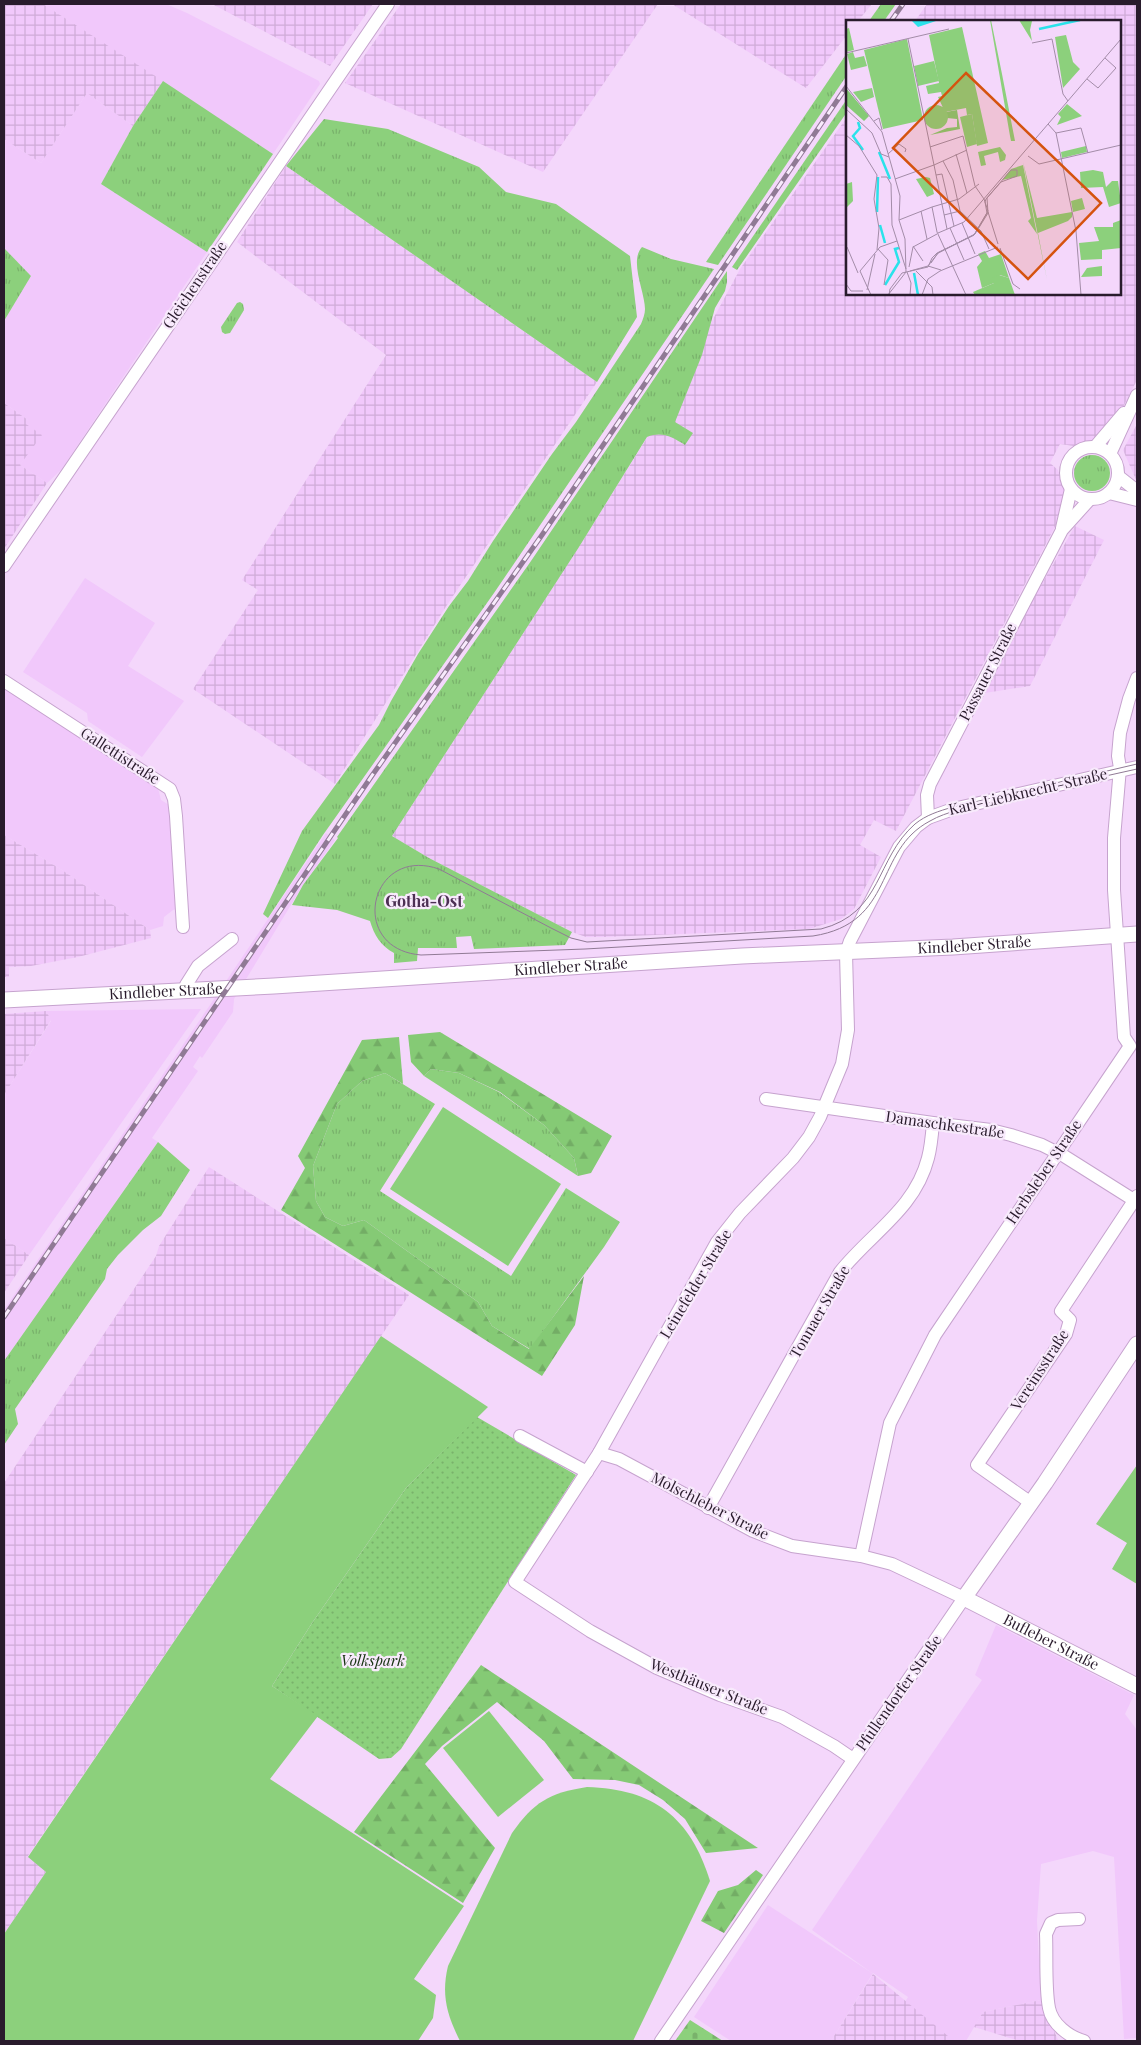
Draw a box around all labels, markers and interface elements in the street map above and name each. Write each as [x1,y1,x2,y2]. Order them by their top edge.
inset map [846,20,1121,295]
street label: Gleichenstraße [157,237,231,332]
street label: Passauer Straße [954,619,1020,724]
street label: Gallettistraße [77,722,164,788]
street label: Karl-Liebknecht-Straße [947,763,1109,819]
district label: Gotha-Ost [385,890,463,911]
street label: Kindleber Straße [917,931,1032,958]
street label: Kindleber Straße [514,952,628,980]
street label: Kindleber Straße [108,978,223,1004]
street label: Damaschkestraße [884,1106,1006,1142]
street label: Herbsleber Straße [1001,1115,1086,1228]
street label: Leinefelder Straße [655,1225,736,1342]
street label: Tonnaer Straße [785,1262,854,1361]
street label: Vereinsstraße [1005,1325,1073,1415]
street label: Molschleber Straße [648,1467,773,1543]
street label: Bufleber Straße [1000,1609,1103,1674]
street label: Pfullendorfer Straße [851,1631,946,1754]
park label: Volkspark [341,1650,405,1670]
street label: Westhäuser Straße [647,1653,771,1719]

